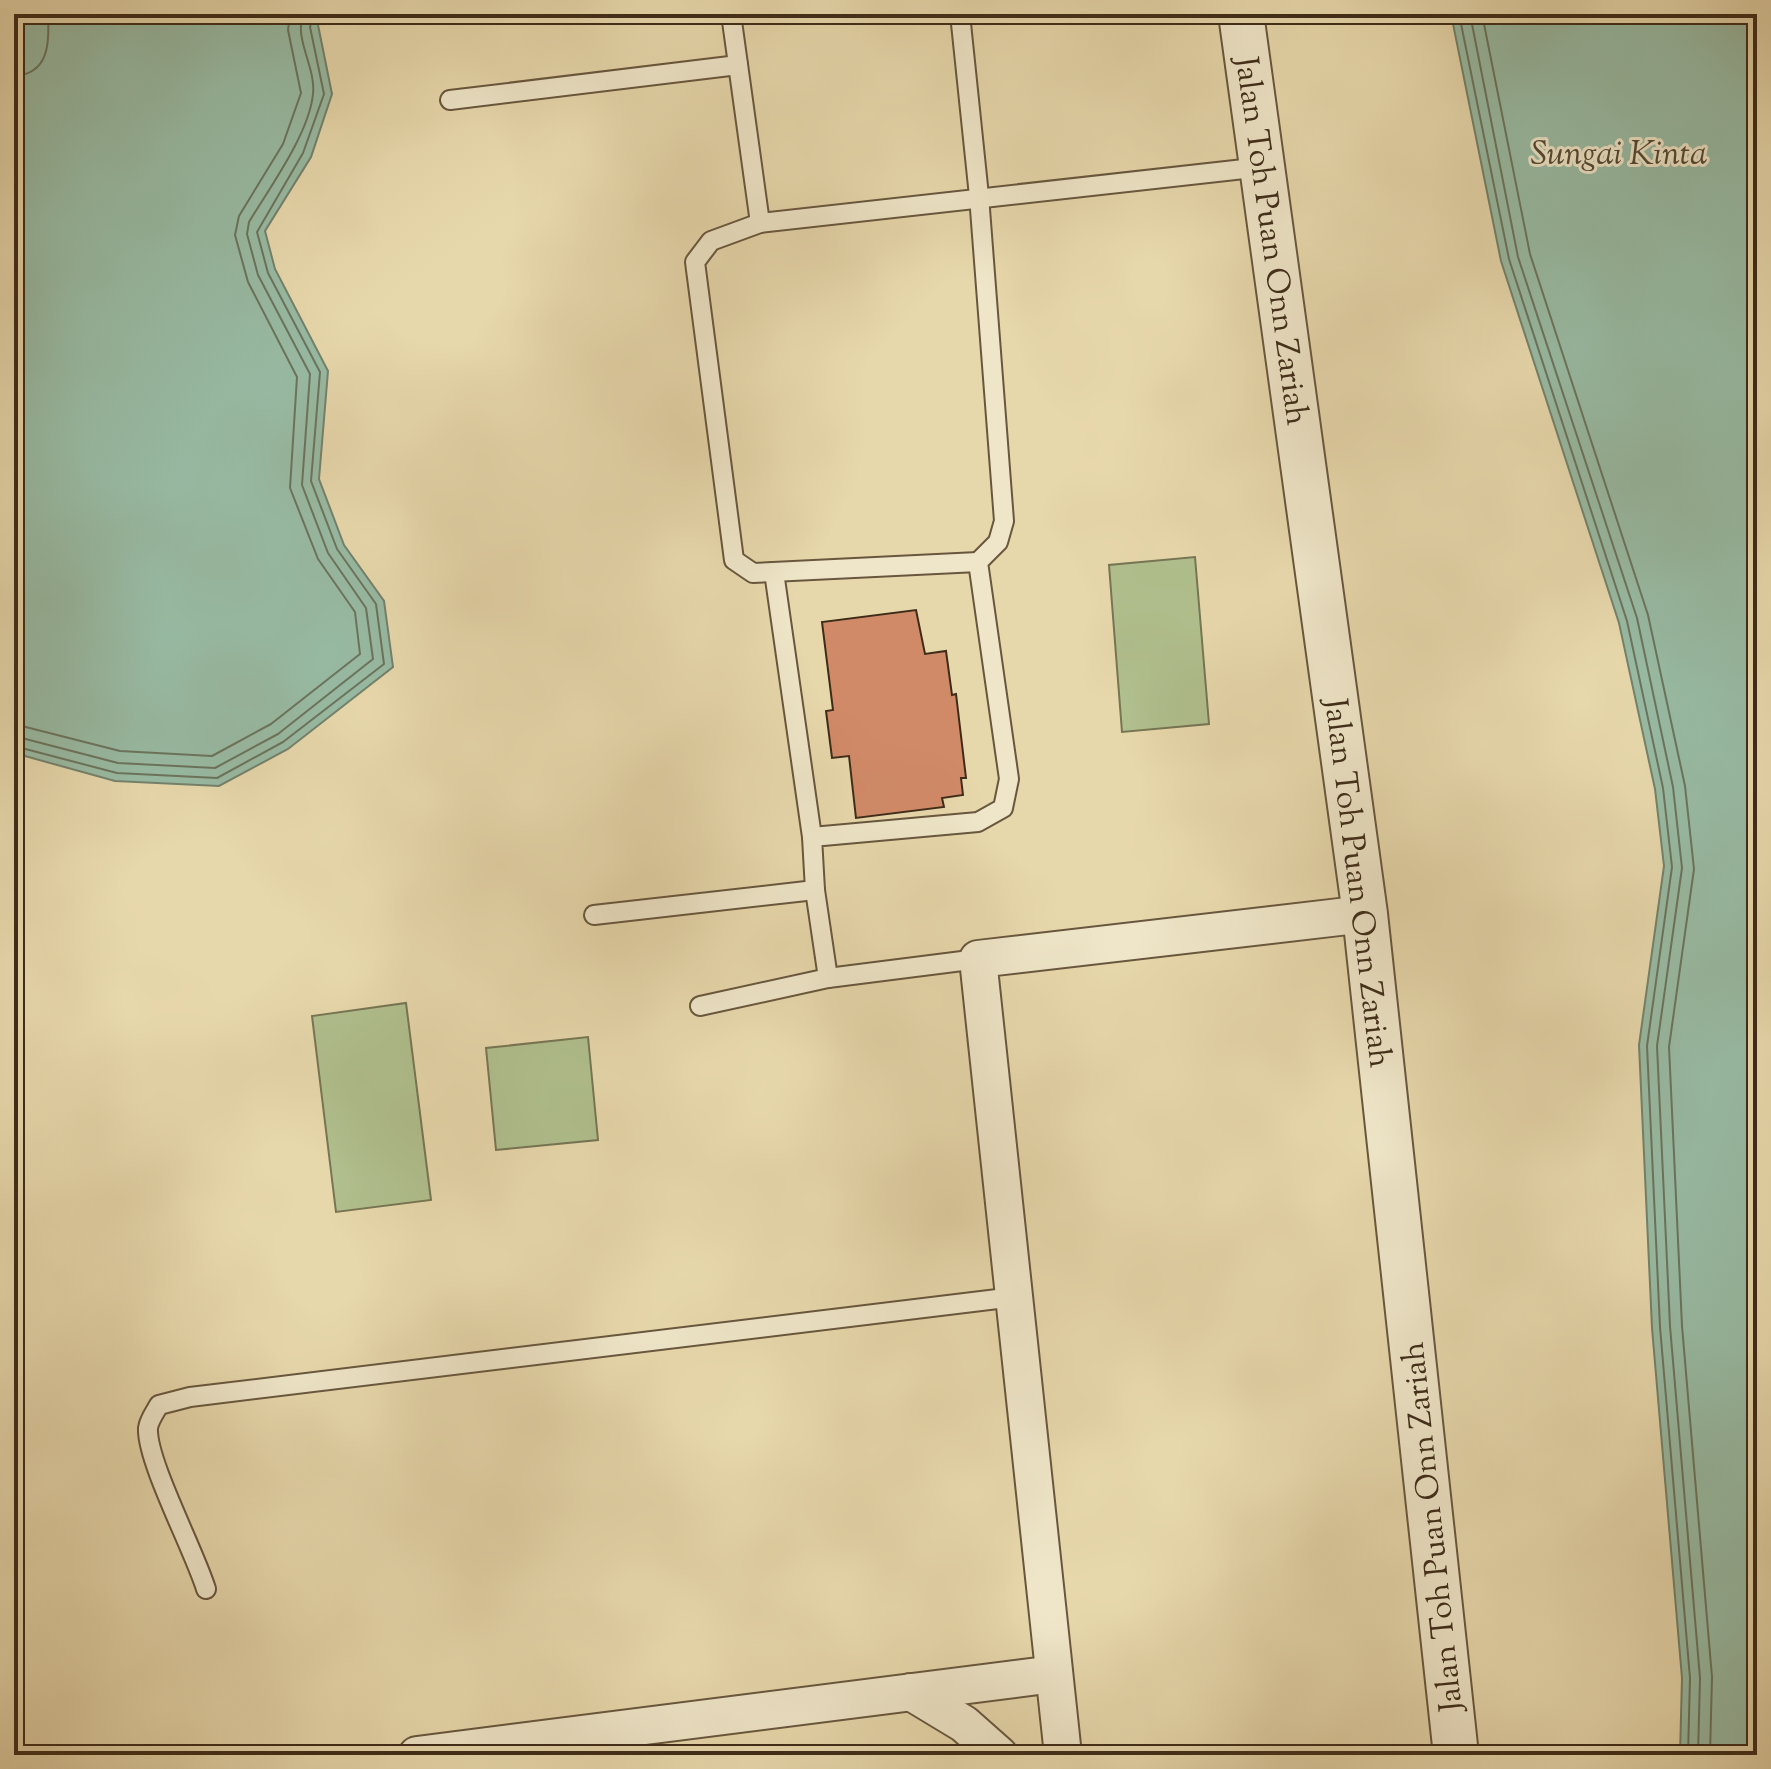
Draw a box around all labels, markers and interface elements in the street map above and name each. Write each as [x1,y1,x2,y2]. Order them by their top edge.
street label: Jalan Toh Puan Onn Zariah [1221,52,1319,429]
water label: Sungai Kinta [1531,131,1707,180]
street label: Jalan Toh Puan Onn Zariah [1310,694,1402,1071]
street label: Jalan Toh Puan Onn Zariah [1392,1339,1476,1716]

